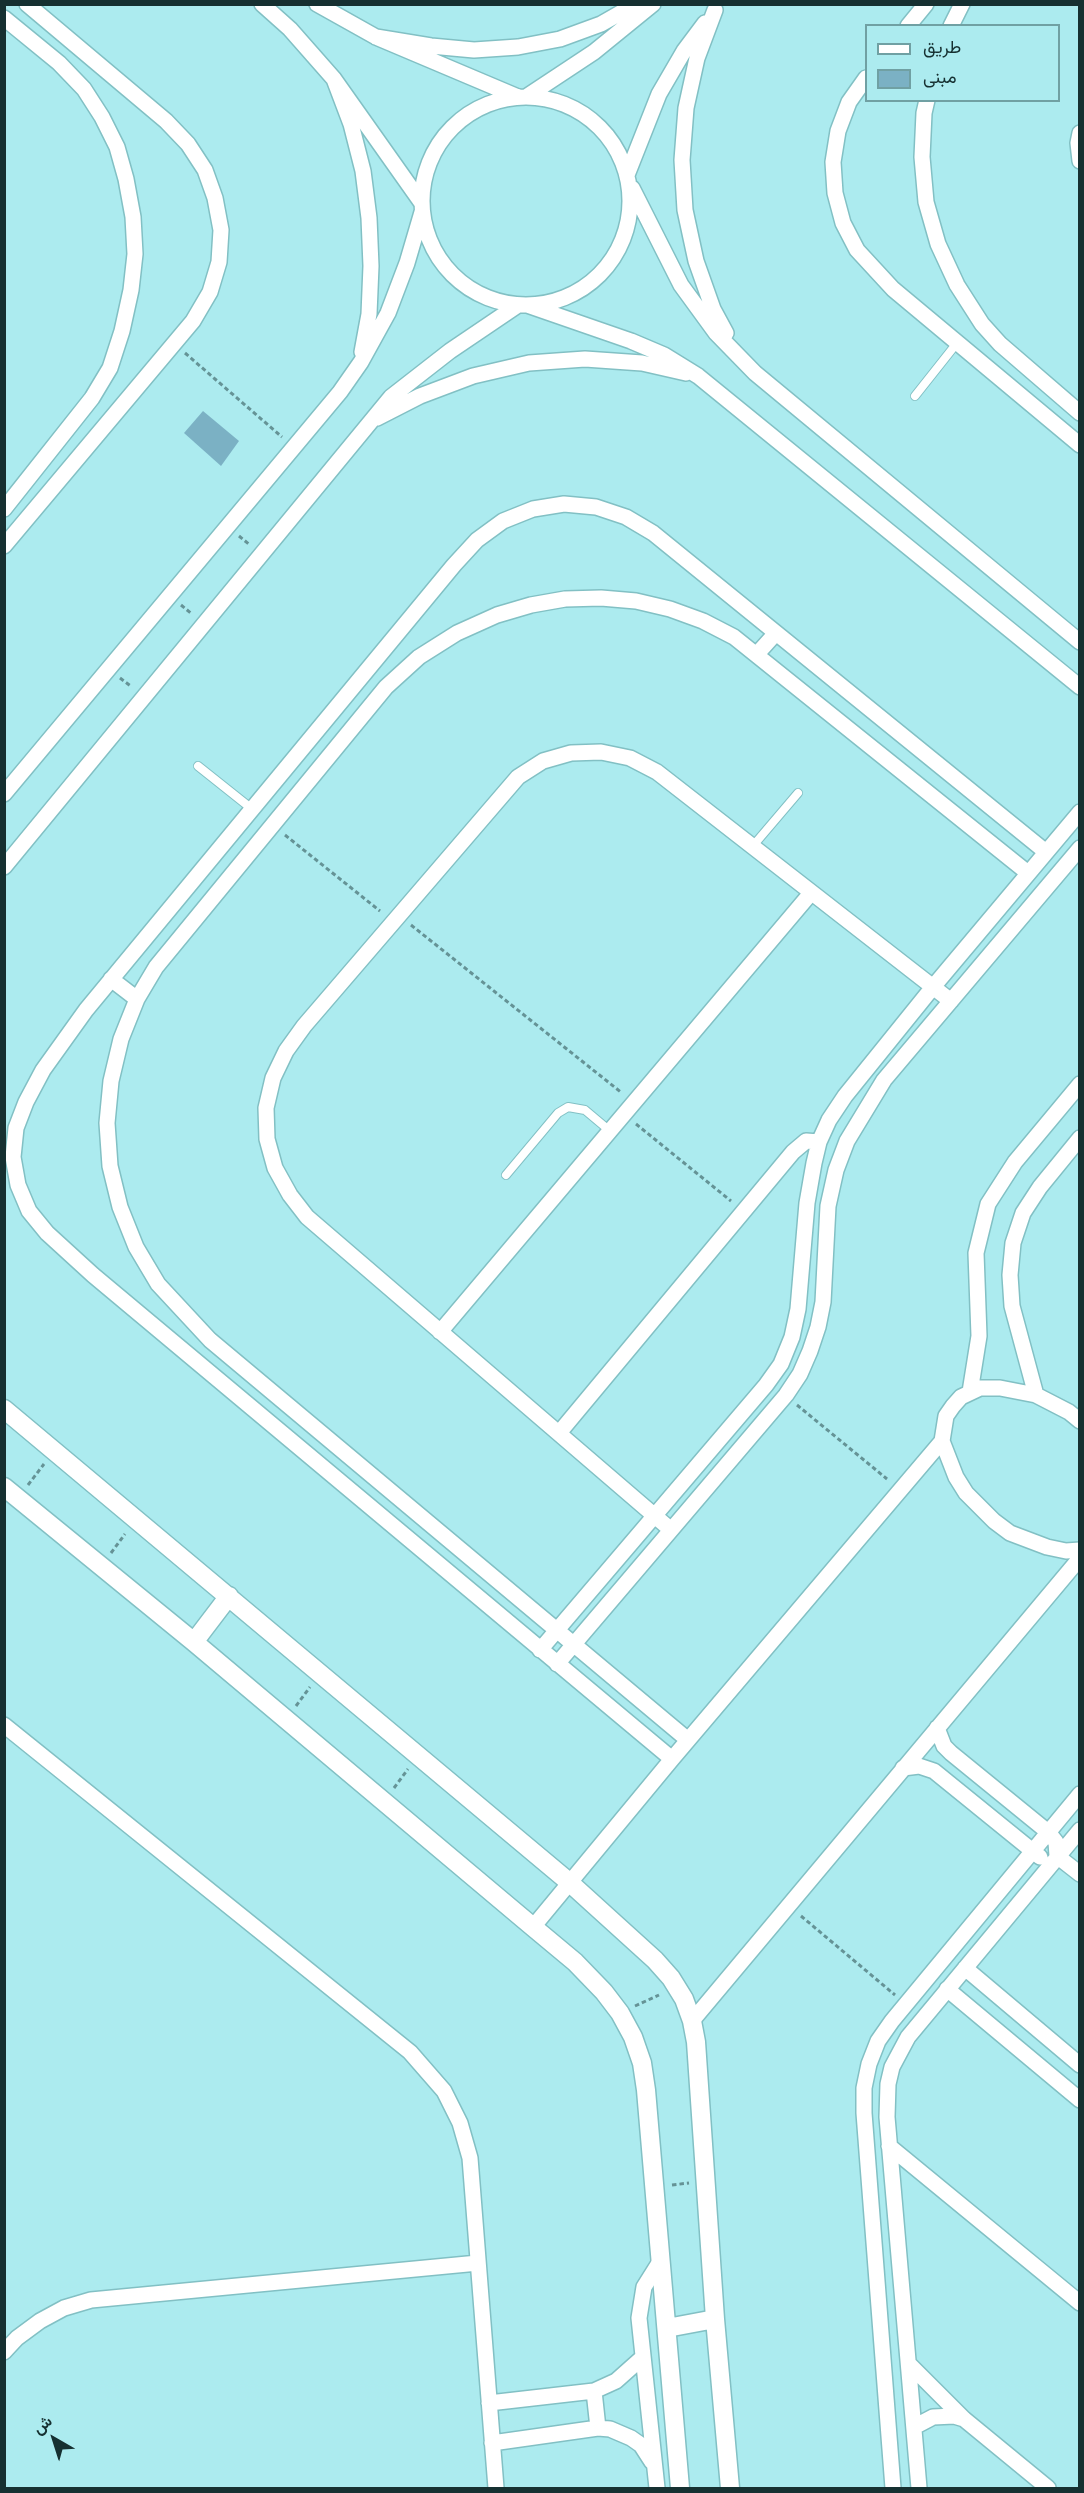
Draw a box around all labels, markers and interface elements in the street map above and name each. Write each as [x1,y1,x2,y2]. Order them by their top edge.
legend [865,24,1060,102]
text: طريق [923,36,961,57]
text: مبنى [923,66,957,87]
north arrow [24,2409,84,2469]
text: ش [29,2411,56,2438]

